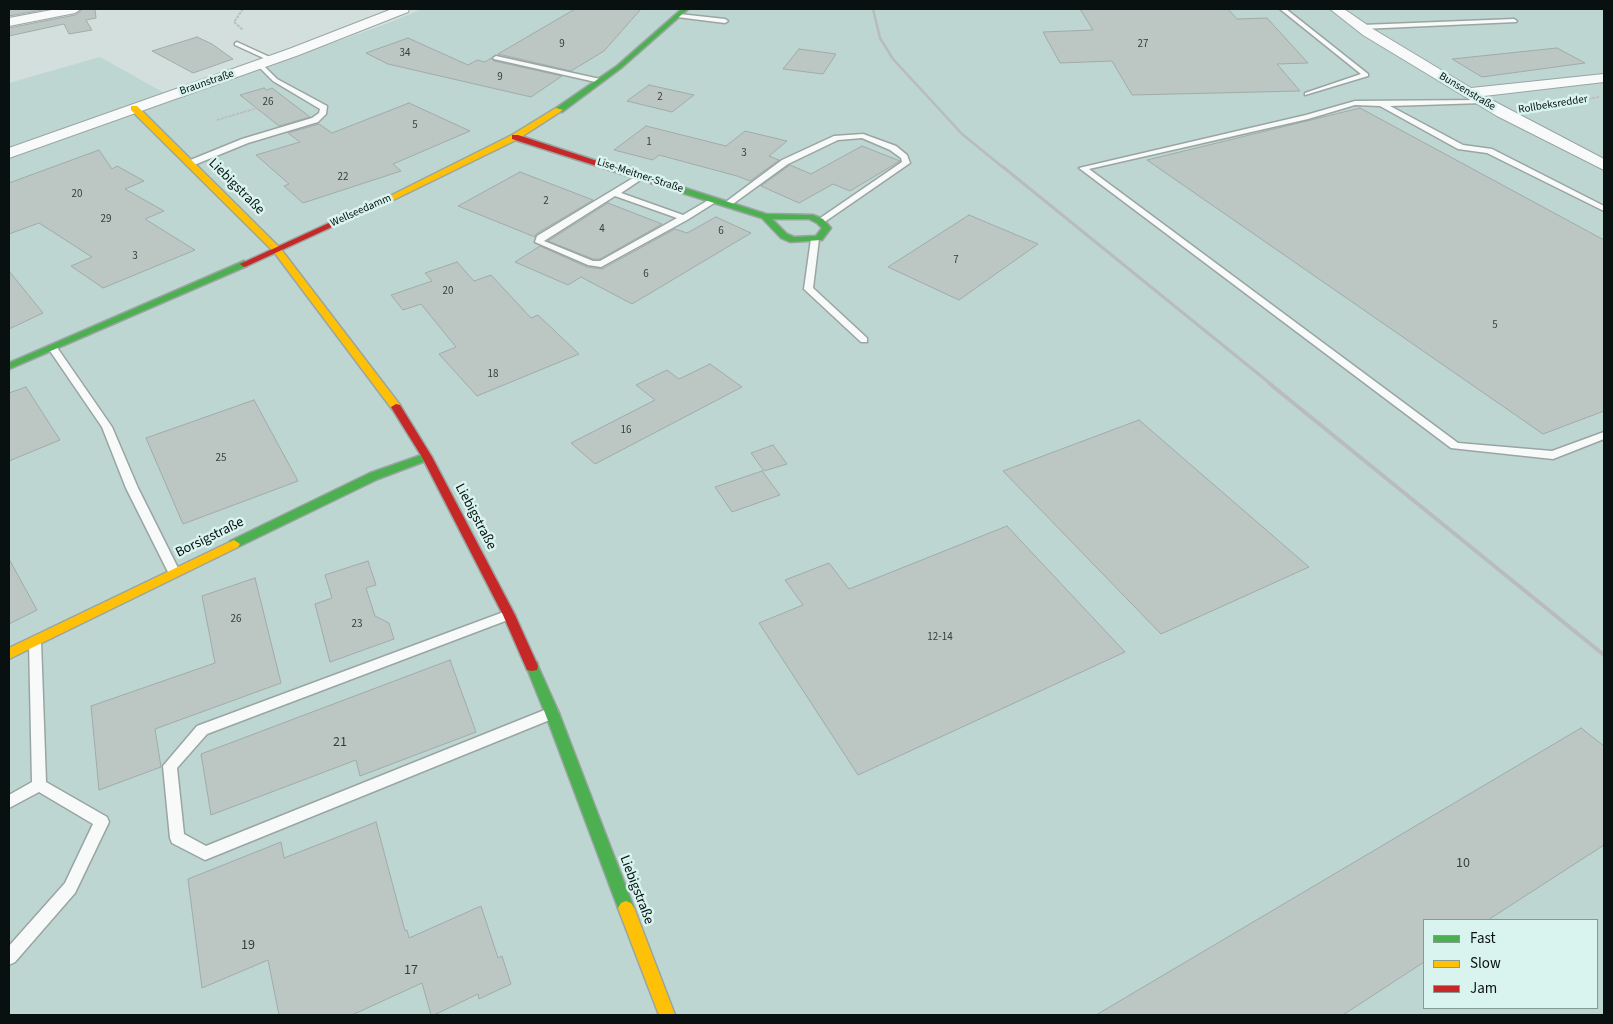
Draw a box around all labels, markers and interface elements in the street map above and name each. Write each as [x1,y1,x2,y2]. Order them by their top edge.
house number: 9 [559,38,565,52]
house number: 27 [1138,38,1148,52]
house number: 34 [400,47,410,61]
street label: Braunstraße [178,68,236,98]
street label: Bunsenstraße [1436,70,1498,114]
house number: 9 [497,71,503,85]
house number: 2 [657,91,663,105]
street label: Rollbeksredder [1517,93,1589,117]
house number: 26 [263,96,273,110]
house number: 5 [412,119,418,133]
house number: 1 [646,136,652,150]
house number: 3 [741,147,747,161]
street label: Liebigstraße [204,155,268,219]
street label: Lise-Meitner-Straße [595,156,685,196]
house number: 22 [338,171,348,185]
house number: 20 [72,188,82,202]
street label: Wellseedamm [329,192,393,230]
house number: 2 [543,195,549,209]
house number: 29 [101,213,111,227]
house number: 4 [599,223,605,237]
house number: 6 [718,225,724,239]
house number: 3 [132,250,138,264]
house number: 7 [953,254,959,268]
house number: 6 [643,268,649,282]
house number: 20 [443,285,453,299]
house number: 5 [1492,319,1498,333]
house number: 18 [488,368,498,382]
house number: 16 [621,424,631,438]
house number: 25 [216,452,226,466]
street label: Liebigstraße [451,481,499,553]
street label: Borsigstraße [173,514,247,562]
house number: 26 [231,613,241,627]
house number: 23 [352,618,362,632]
house number: 12-14 [927,631,953,645]
house number: 21 [333,735,347,751]
street label: Liebigstraße [615,853,657,927]
house number: 10 [1456,856,1470,872]
legend [1423,919,1598,1009]
text: Fast [1470,928,1496,949]
house number: 19 [241,938,255,954]
text: Slow [1470,953,1501,974]
house number: 17 [404,963,418,979]
text: Jam [1470,978,1497,999]

